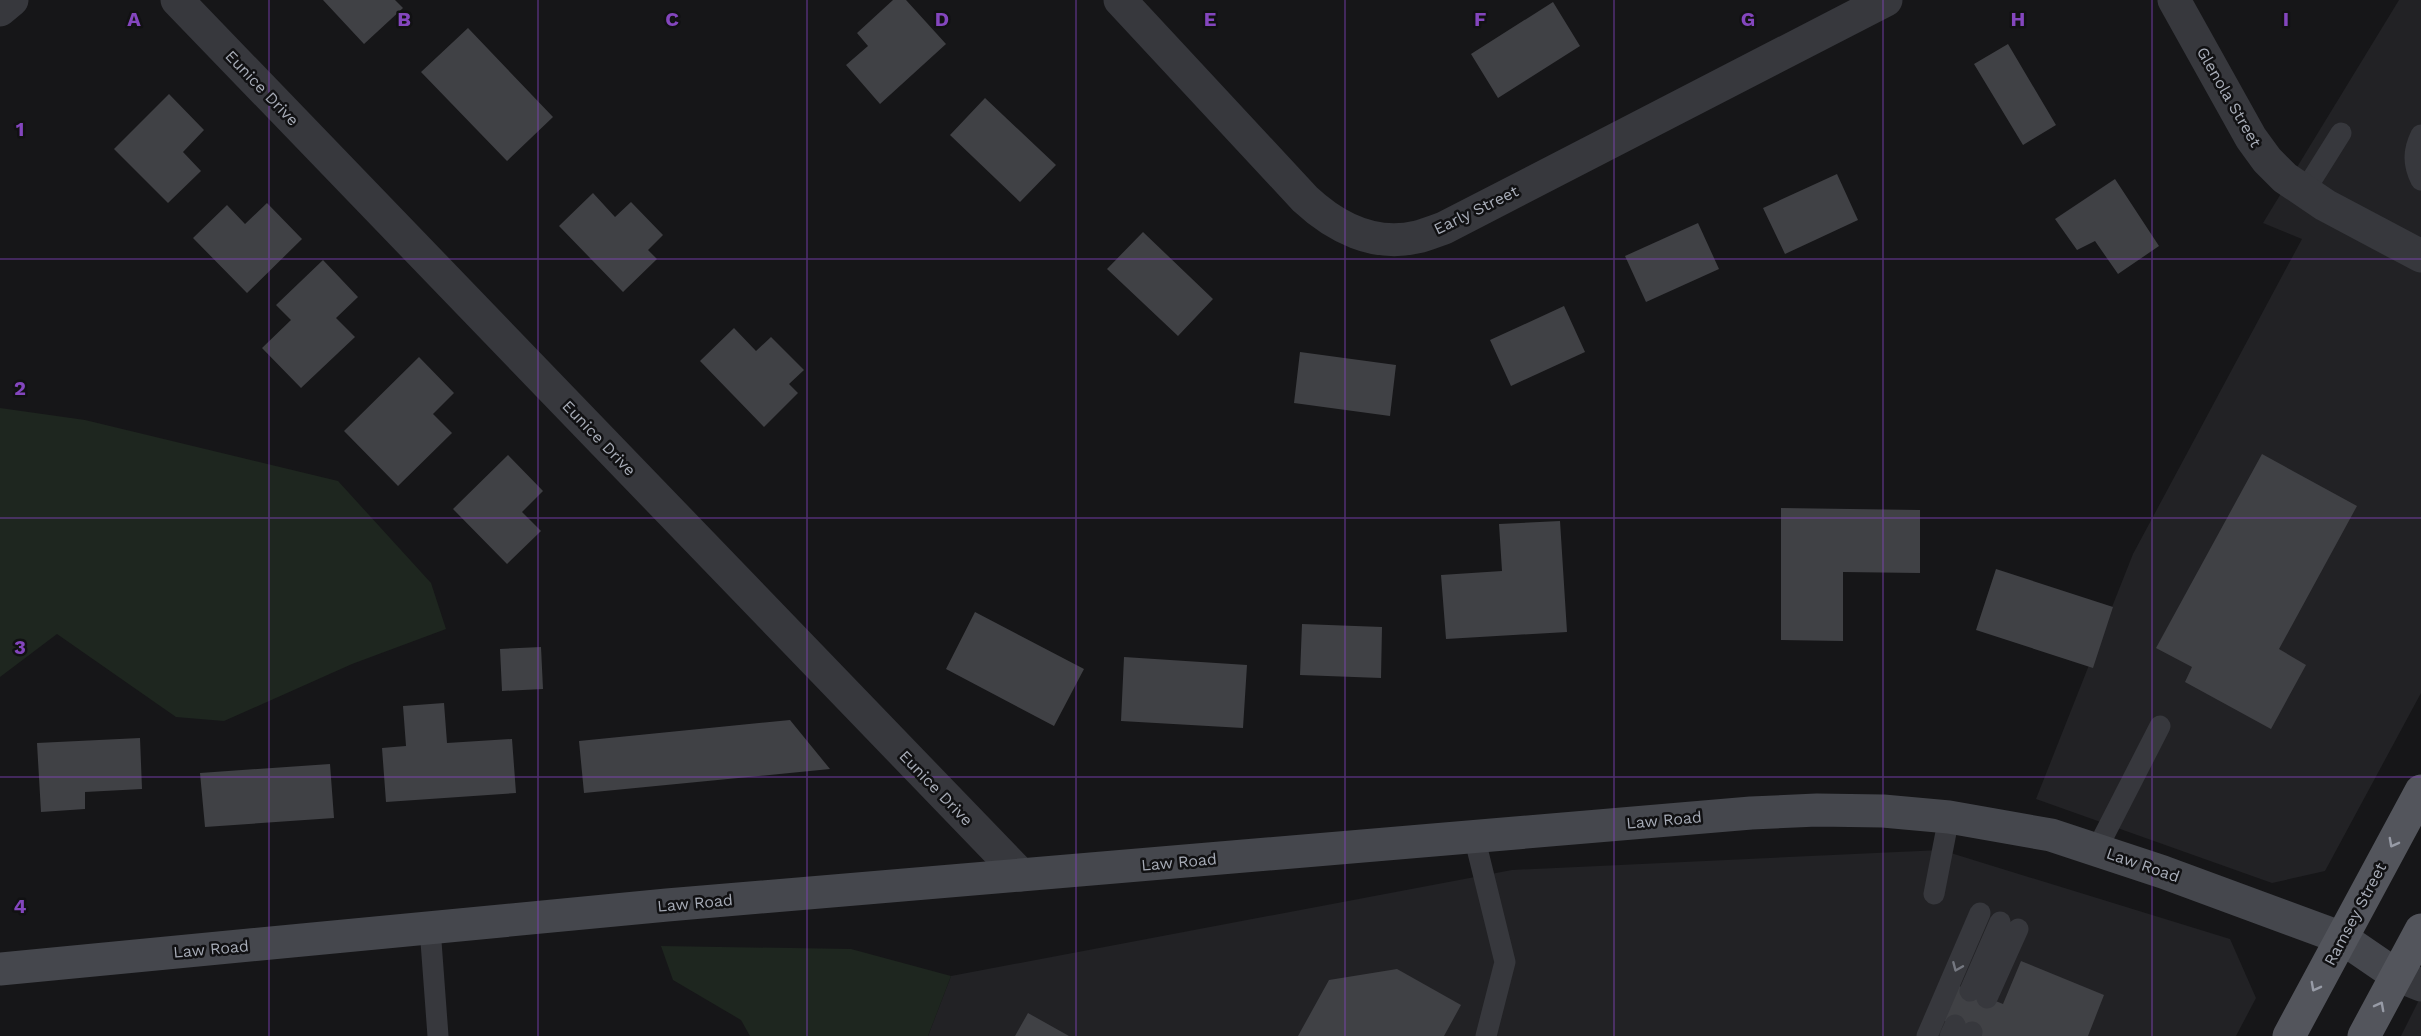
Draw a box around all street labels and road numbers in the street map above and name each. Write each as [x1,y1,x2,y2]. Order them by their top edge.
street label: Glenola Street [2193,44,2265,151]
street label: Eunice Drive [221,46,303,130]
street label: Early Street [1431,181,1522,239]
street label: Eunice Drive [558,396,640,480]
street label: Eunice Drive [895,746,977,830]
street label: Law Road [1625,807,1703,833]
street label: Law Road [2104,844,2182,886]
street label: Law Road [1140,849,1218,875]
street label: Ramsey Street [2320,859,2390,969]
street label: Law Road [656,890,734,916]
street label: Law Road [172,936,250,962]

